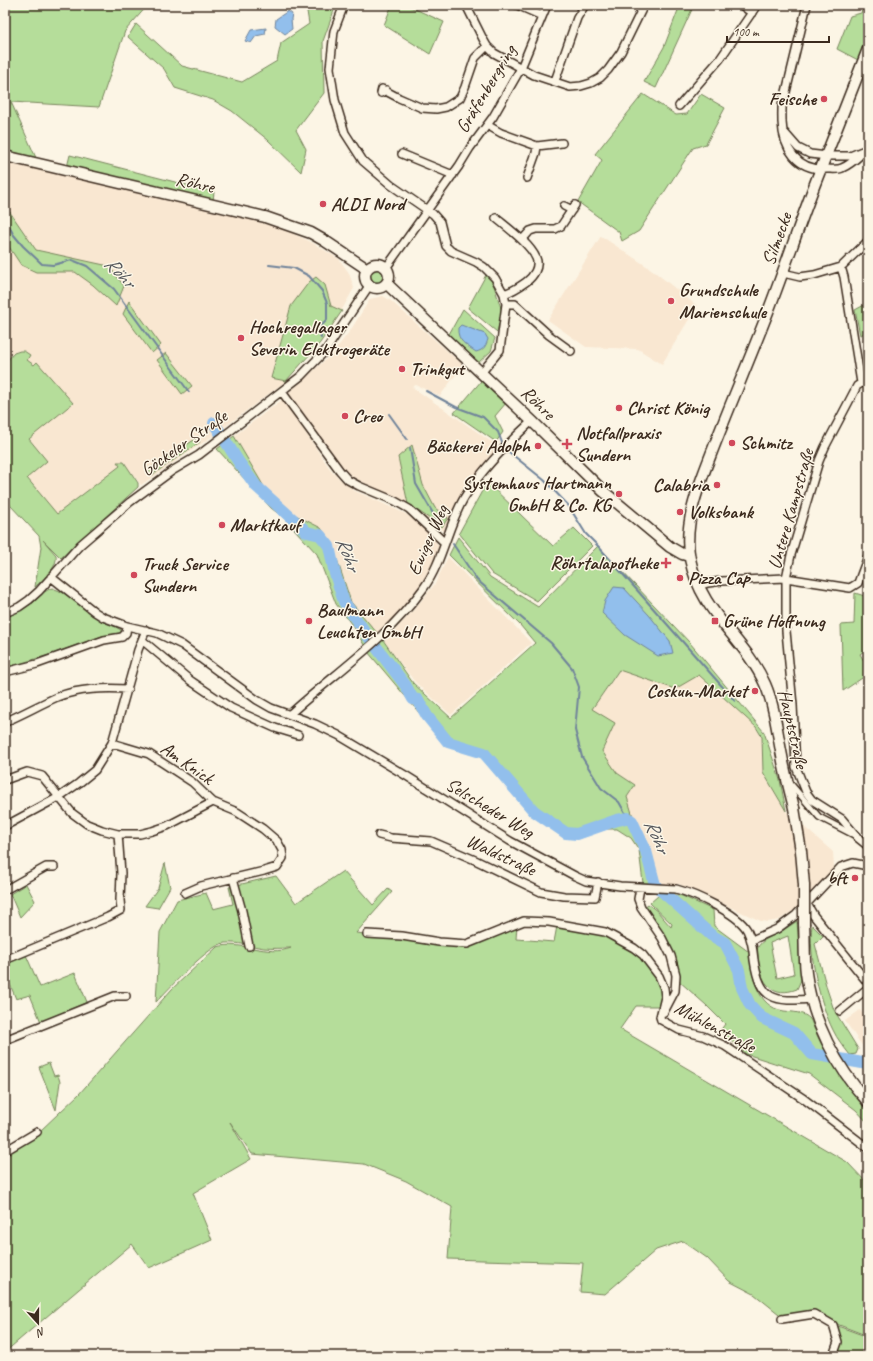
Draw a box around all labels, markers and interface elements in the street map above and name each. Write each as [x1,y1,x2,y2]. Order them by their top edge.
scale bar [727,18,829,44]
text: 100 m [733,24,760,40]
street label: Gräfenbergring [450,40,522,137]
place label: Feische [769,87,818,111]
marker: Feische [819,94,829,104]
street label: Röhre [173,167,218,199]
place label: ALDI Nord [331,192,408,216]
marker: ALDI Nord [318,199,328,209]
street label: Silmecke [756,208,798,269]
water label: Röhr [99,251,143,295]
place label: Grundschule Marienschule [679,278,768,324]
marker: Grundschule Marienschule [666,296,676,306]
place label: Hochregallager Severin Elektrogeräte [249,315,391,361]
marker: Hochregallager Severin Elektrogeräte [236,333,246,343]
place label: Trinkgut [410,357,467,381]
marker: Trinkgut [397,364,407,374]
street label: Röhre [516,381,562,426]
place label: Christ König [627,396,711,420]
street label: Göckeler Straße [136,403,234,482]
marker: Christ König [614,403,624,413]
place label: Creo [353,404,384,428]
marker: Creo [340,411,350,421]
place label: Notfallpraxis Sundern [576,421,663,467]
place label: Schmitz [740,431,794,455]
place label: Bäckerei Adolph [426,434,531,458]
marker: Notfallpraxis Sundern [561,438,573,450]
marker: Schmitz [727,438,737,448]
marker: Bäckerei Adolph [533,441,543,451]
street label: Untere Kampstraße [762,444,820,572]
place label: Systemhaus Hartmann GmbH & Co. KG [462,471,613,517]
place label: Calabria [653,473,711,497]
marker: Calabria [712,480,722,490]
marker: Systemhaus Hartmann GmbH & Co. KG [614,489,624,499]
street label: Ewiger Weg [402,500,455,579]
place label: Volksbank [688,500,755,524]
marker: Volksbank [675,507,685,517]
place label: Marktkauf [230,513,304,537]
marker: Marktkauf [217,520,227,530]
water label: Röhr [330,534,367,577]
place label: Röhrtalapotheke [550,551,660,575]
place label: Truck Service Sundern [142,552,229,598]
marker: Röhrtalapotheke [661,558,671,568]
place label: Pizza Cap [688,566,751,590]
marker: Truck Service Sundern [129,570,139,580]
marker: Pizza Cap [675,573,685,583]
place label: Baulmann Leuchten GmbH [317,598,424,644]
place label: Grüne Hoffnung [723,609,827,633]
marker: Baulmann Leuchten GmbH [304,616,314,626]
marker: Grüne Hoffnung [710,616,720,626]
place label: Coskun-Market [646,679,750,703]
marker: Coskun-Market [750,686,760,696]
street label: Hauptstraße [772,687,814,773]
street label: Am Knick [156,736,220,791]
street label: Selscheder Weg [441,772,540,844]
water label: Röhr [639,815,677,859]
street label: Waldstraße [463,829,541,882]
place label: bft [828,866,849,890]
marker: bft [850,873,860,883]
street label: Mühlenstraße [670,996,761,1059]
north arrow [18,1303,58,1343]
text: N [34,1325,47,1341]

